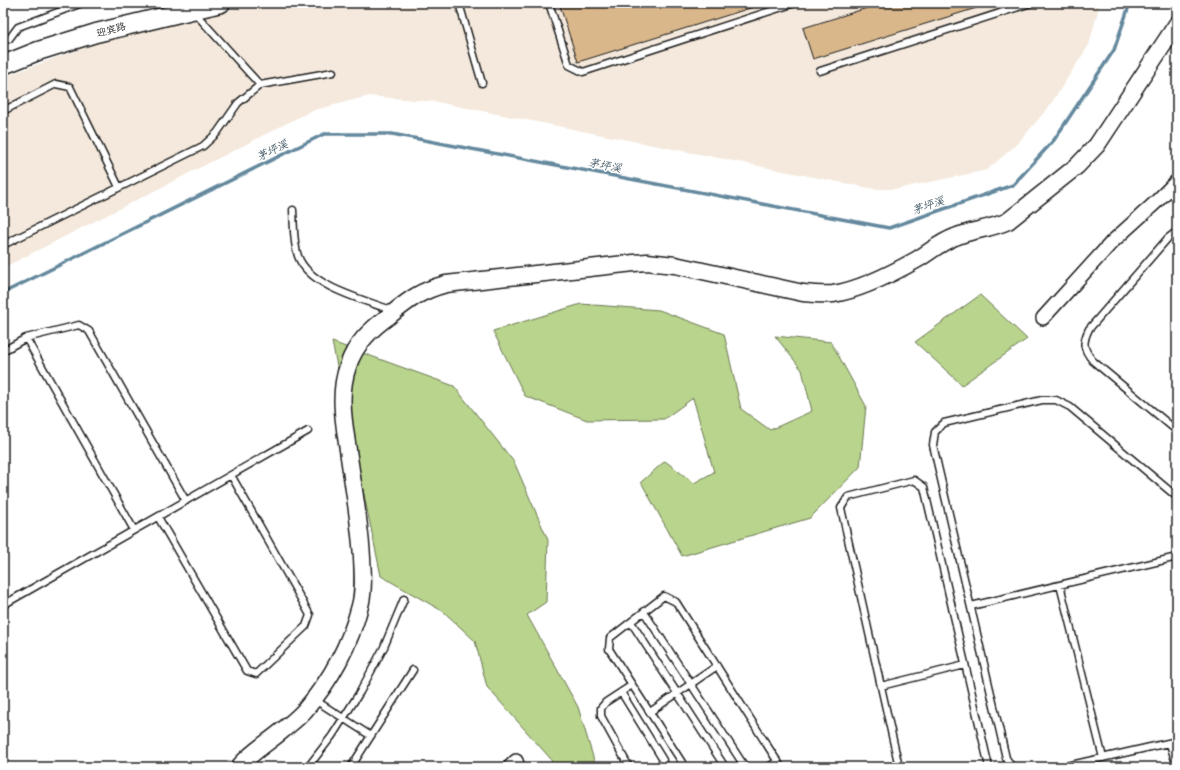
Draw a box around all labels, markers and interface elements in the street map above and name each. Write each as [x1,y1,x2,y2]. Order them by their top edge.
street label: 迎宾路 [95,18,127,40]
water label: 茅坪溪 [254,135,291,164]
water label: 茅坪溪 [587,154,624,175]
water label: 茅坪溪 [910,192,947,217]

